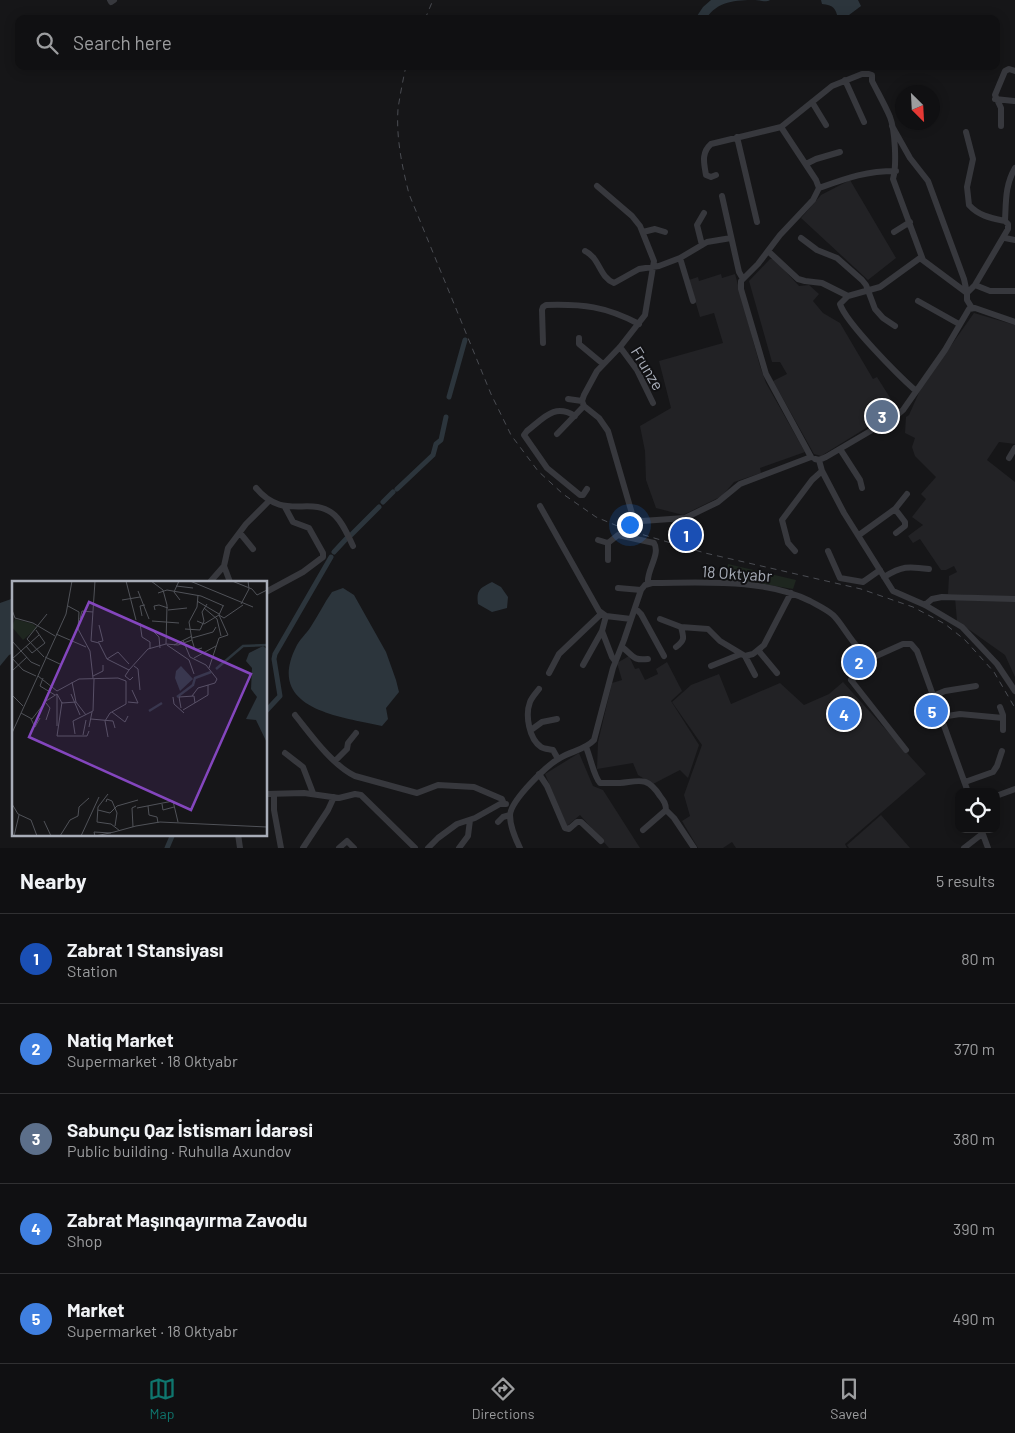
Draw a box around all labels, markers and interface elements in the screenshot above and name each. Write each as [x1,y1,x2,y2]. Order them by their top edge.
search box [15,15,1000,70]
icon: search [33,29,61,57]
text: Search here [73,31,172,54]
north arrow [895,85,940,130]
street label: Frunze [628,343,668,393]
pin: 3 [866,397,898,435]
your location [617,512,643,538]
pin: 1 [670,516,702,554]
street label: 18 Oktyabr [701,561,773,585]
inset map [12,581,268,836]
pin: 2 [843,643,875,681]
pin: 5 [916,692,948,730]
pin: 4 [828,695,860,733]
map controls [955,788,1000,833]
button: locate [955,788,1000,833]
text: Nearby [20,868,86,893]
text: 5 results [936,871,995,890]
text: Zabrat 1 Stansiyası [67,938,223,961]
text: 1 [33,949,39,968]
text: 80 m [961,949,995,968]
text: Station [67,961,118,980]
text: Natiq Market [67,1028,174,1051]
text: 2 [32,1039,40,1058]
text: 370 m [954,1039,995,1058]
text: Supermarket · 18 Oktyabr [67,1051,238,1070]
text: Sabunçu Qaz İstismarı İdarəsi [67,1118,313,1141]
text: 3 [32,1129,40,1148]
text: 380 m [953,1129,995,1148]
text: Public building · Ruhulla Axundov [67,1141,291,1160]
text: Zabrat Maşınqayırma Zavodu [67,1208,307,1231]
text: 4 [31,1219,41,1238]
text: 390 m [953,1219,995,1238]
text: Shop [67,1231,102,1250]
text: Market [67,1298,125,1321]
text: 5 [32,1309,40,1328]
text: 490 m [952,1309,995,1328]
text: Supermarket · 18 Oktyabr [67,1321,238,1340]
tab: Map [148,1375,176,1422]
tab: Directions [472,1375,534,1422]
tab: Saved [830,1375,867,1422]

